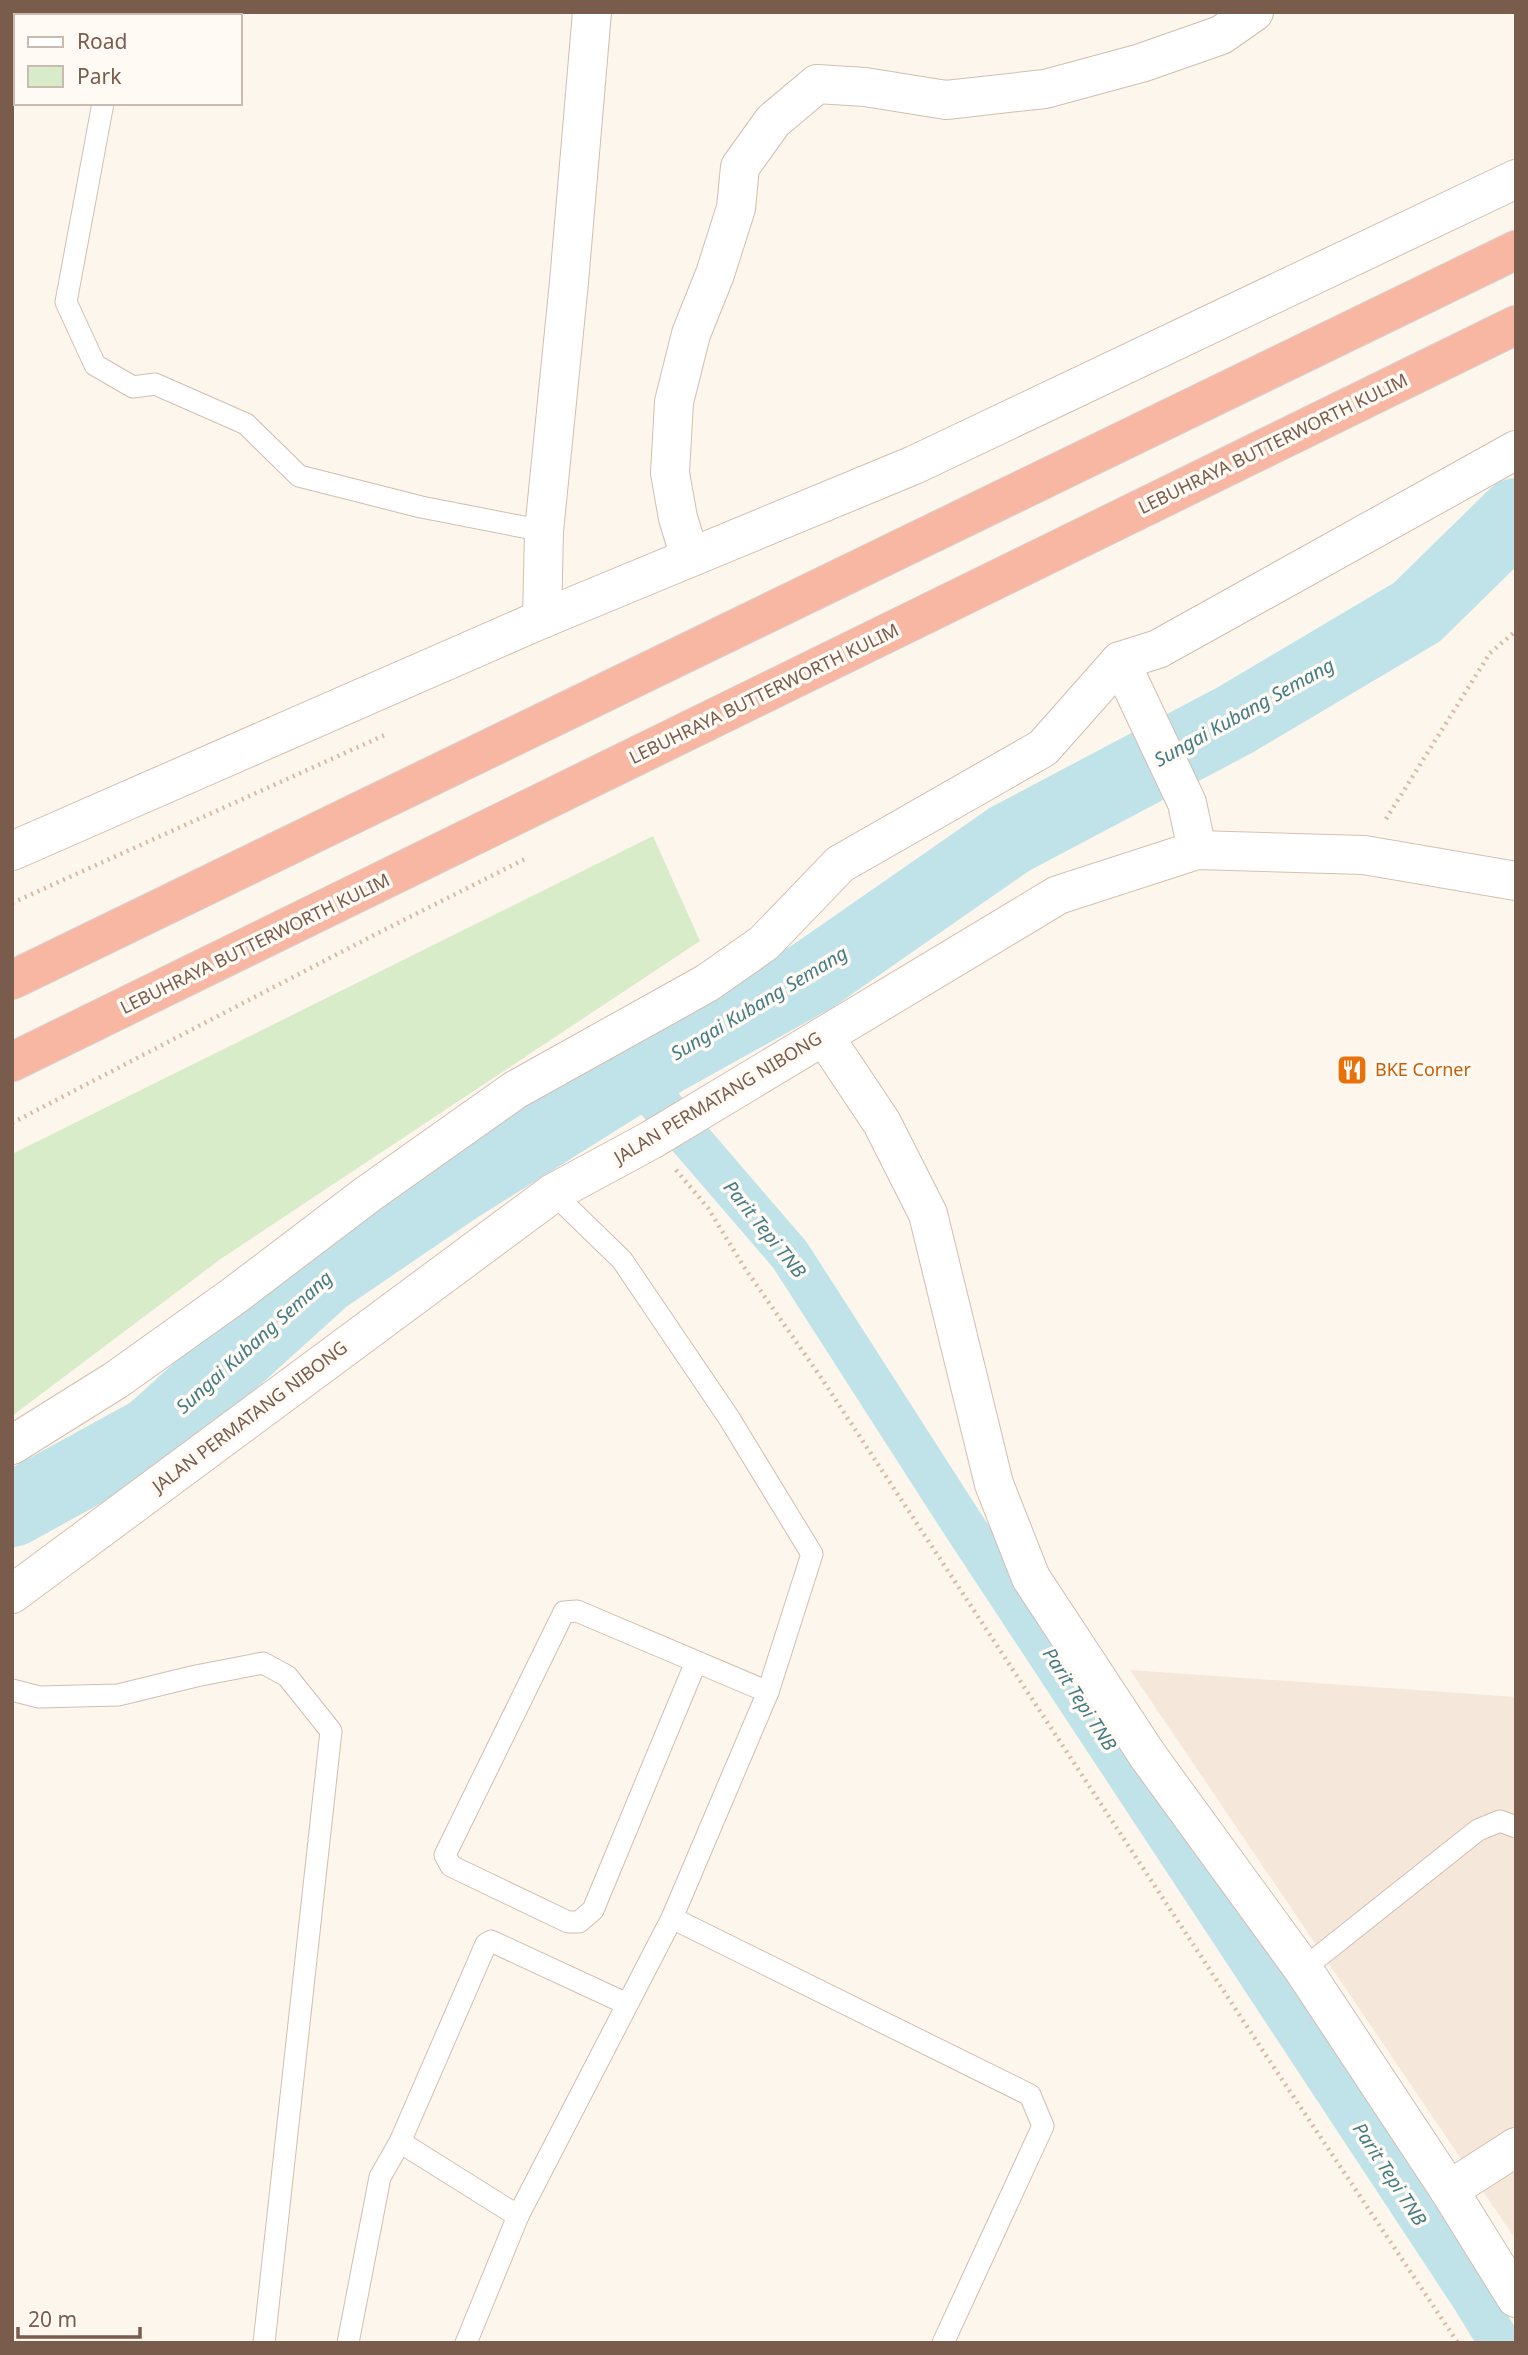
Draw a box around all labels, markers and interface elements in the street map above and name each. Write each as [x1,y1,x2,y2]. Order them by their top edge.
legend [14,14,242,105]
text: Road [77,27,127,55]
text: Park [77,62,122,90]
street label: LEBUHRAYA BUTTERWORTH KULIM [1134,367,1411,519]
street label: LEBUHRAYA BUTTERWORTH KULIM [625,617,902,769]
water label: Sungai Kubang Semang [1149,652,1339,772]
street label: LEBUHRAYA BUTTERWORTH KULIM [116,867,393,1019]
water label: Sungai Kubang Semang [666,940,852,1066]
street label: JALAN PERMATANG NIBONG [607,1025,826,1170]
restaurant icon: BKE Corner [1335,1053,1369,1087]
place label: BKE Corner [1375,1057,1472,1081]
water label: Parit Tepi TNB [718,1175,813,1284]
water label: Sungai Kubang Semang [170,1265,338,1419]
street label: JALAN PERMATANG NIBONG [145,1335,352,1499]
water label: Parit Tepi TNB [1037,1642,1123,1756]
water label: Parit Tepi TNB [1347,2117,1433,2231]
scale bar [18,2296,140,2340]
text: 20 m [28,2305,77,2333]

